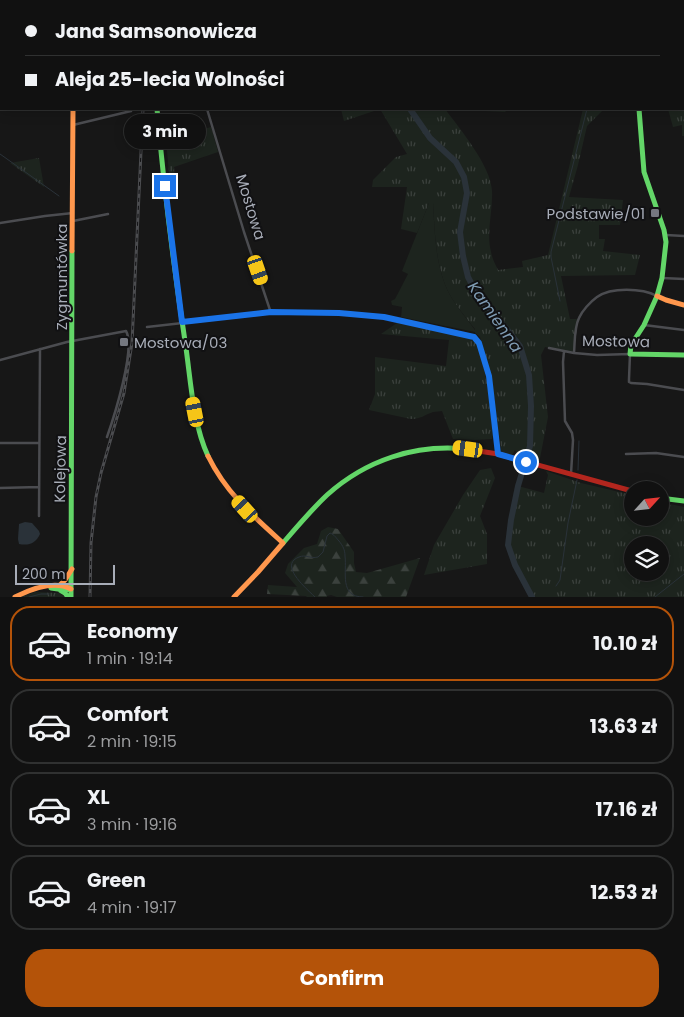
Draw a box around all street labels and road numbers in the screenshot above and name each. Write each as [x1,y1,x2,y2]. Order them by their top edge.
street label: Mostowa [231,171,271,243]
street label: Zygmuntówka [51,224,72,330]
street label: Mostowa [582,330,650,352]
street label: Kolejowa [49,435,71,503]

